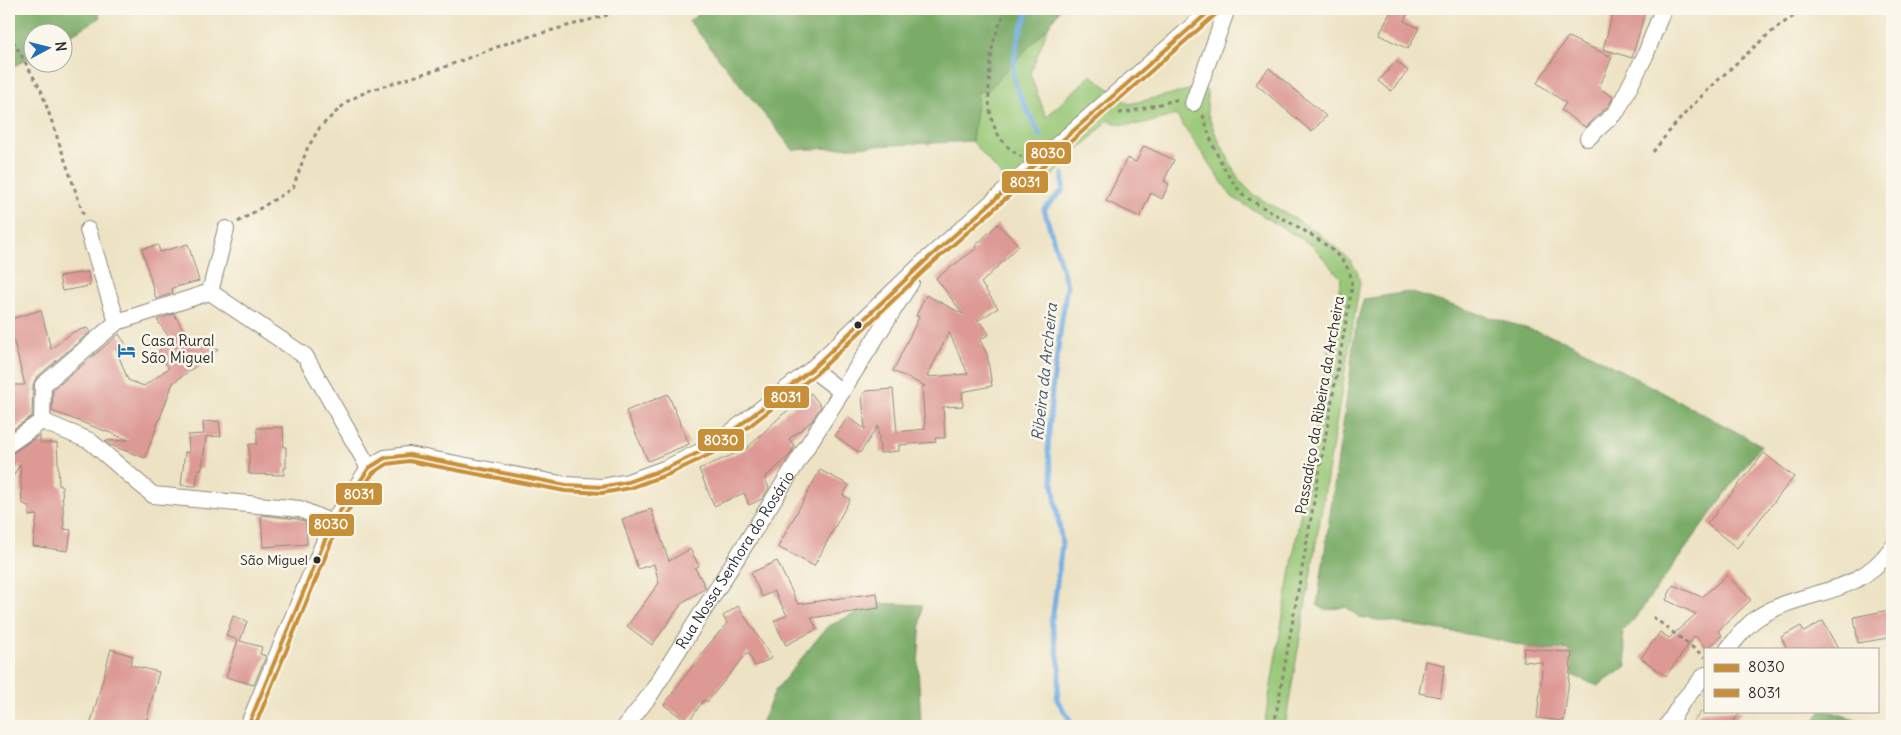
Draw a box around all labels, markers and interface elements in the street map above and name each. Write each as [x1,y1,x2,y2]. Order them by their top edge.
north arrow [22,22,72,72]
text: N [51,41,70,52]
line badge: 8030 [1025,141,1072,165]
text: 8030 [1031,144,1065,162]
line badge: 8031 [1001,170,1049,194]
text: 8031 [1010,173,1040,191]
street label: Passadiço da Ribeira da Archeira [1291,294,1348,516]
water label: Ribeira da Archeira [1027,301,1061,442]
unlabelled marker [853,320,863,330]
place label: Casa Rural São Miguel [141,331,214,367]
hotel icon: Casa Rural São Miguel [117,340,137,360]
line badge: 8031 [763,385,810,409]
text: 8031 [771,388,801,406]
line badge: 8030 [697,428,745,452]
text: 8030 [704,431,738,449]
street label: Rua Nossa Senhora do Rosário [672,467,798,652]
line badge: 8031 [335,482,383,506]
text: 8031 [344,485,374,503]
line badge: 8030 [308,513,355,537]
text: 8030 [314,515,348,533]
place label: São Miguel [240,551,308,569]
marker: São Miguel [312,555,322,565]
legend [1704,648,1878,712]
text: 8030 [1748,657,1785,676]
text: 8031 [1748,683,1781,702]

